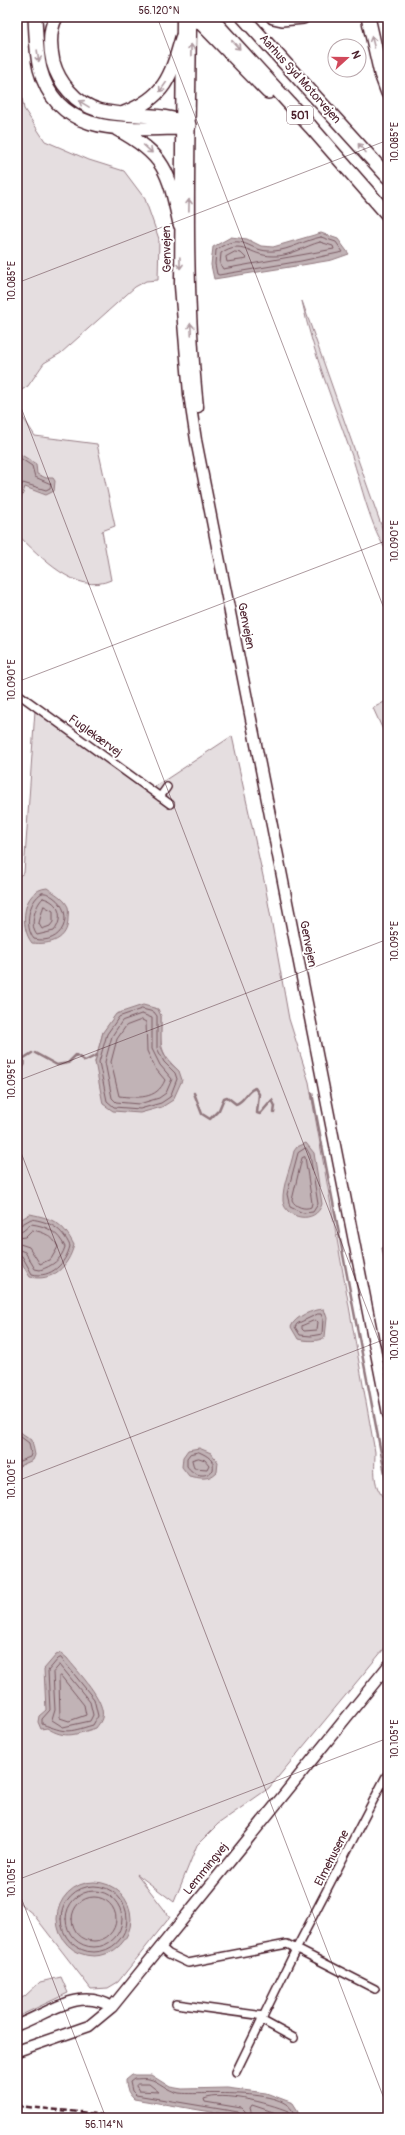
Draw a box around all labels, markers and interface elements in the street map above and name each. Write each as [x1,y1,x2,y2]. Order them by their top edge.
text: 56.120°N [139,5,180,17]
street label: Aarhus Syd Motorvejen [256,31,344,127]
one-way arrow [369,36,377,49]
north arrow [327,38,367,78]
one-way arrow [232,40,241,51]
one-way arrow [187,44,195,57]
one-way arrow [34,49,42,62]
text: N [348,49,363,61]
one-way arrow [158,82,167,93]
one-way arrow [79,100,90,108]
road number: 501 [287,106,313,124]
text: 10.085°E [389,122,401,162]
one-way arrow [358,143,367,153]
one-way arrow [143,144,154,153]
one-way arrow [185,199,193,212]
street label: Genvejen [159,225,175,273]
one-way arrow [176,256,184,269]
text: 10.085°E [6,261,18,301]
one-way arrow [188,323,195,336]
text: 10.090°E [389,520,401,562]
street label: Genvejen [234,602,258,651]
text: 10.090°E [6,659,18,701]
street label: Fuglekærvej [65,712,125,761]
street label: Genvejen [296,920,320,969]
text: 10.095°E [389,921,401,961]
text: 10.095°E [6,1059,18,1099]
text: 10.100°E [389,1320,401,1360]
text: 10.100°E [6,1459,18,1499]
text: 10.105°E [389,1720,401,1758]
street label: Elmehusene [311,1827,353,1889]
street label: Lemmingvej [180,1840,232,1898]
text: 10.105°E [6,1859,18,1897]
text: 56.114°N [85,2119,123,2131]

